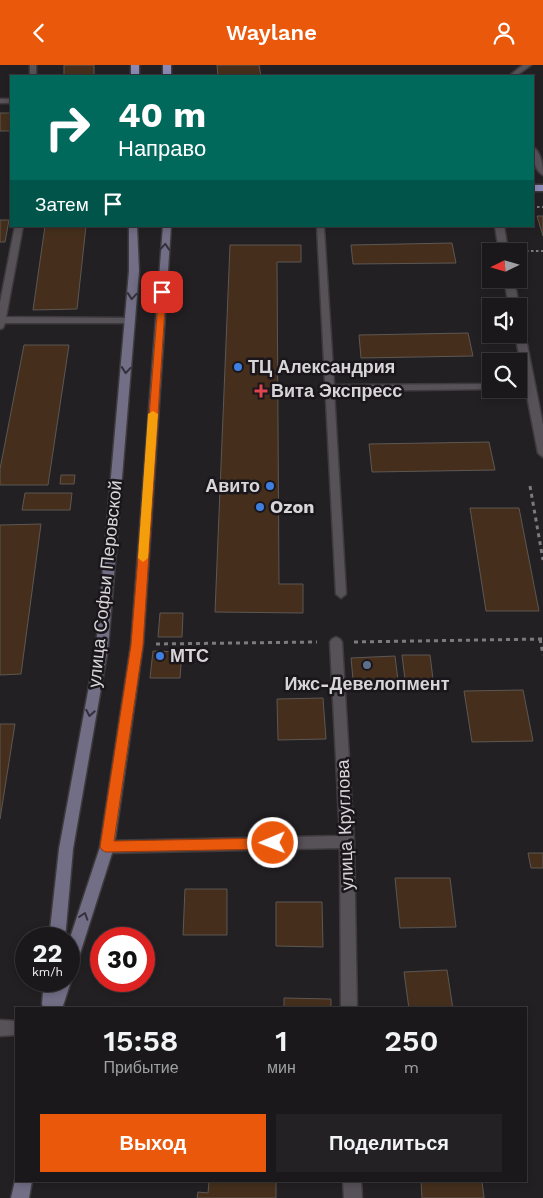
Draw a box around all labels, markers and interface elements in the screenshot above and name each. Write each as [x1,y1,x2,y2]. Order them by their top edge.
icon: back [25,19,53,47]
icon: person [490,19,518,47]
text: Waylane [226,20,317,45]
text: 40 m [118,94,206,136]
icon: right [35,95,100,160]
text: Направо [118,136,206,161]
icon: arrive [99,190,127,218]
text: Затем [35,193,89,216]
one-way arrow [160,243,171,251]
north arrow [482,243,528,287]
map controls [482,243,527,398]
pin [141,271,183,313]
icon: arrive [148,278,176,306]
one-way arrow [127,293,138,301]
button: sound [482,298,527,343]
button: search [482,353,527,398]
place label: ТЦ Александрия [248,356,395,377]
marker: ТЦ Александрия [232,361,244,373]
one-way arrow [121,366,132,374]
place label: Вита Экспресс [271,380,402,401]
marker: Вита Экспресс [255,385,267,397]
place label: Авито [205,475,260,496]
street label: улица Софьи Перовской [83,479,126,689]
marker: Авито [264,480,276,492]
place label: Ozon [270,496,314,517]
marker: Ozon [254,501,266,513]
place label: МТС [170,645,209,666]
marker: МТС [154,650,166,662]
marker: Ижс-Девелопмент [361,659,373,671]
place label: Ижс-Девелопмент [285,673,450,694]
one-way arrow [86,709,96,718]
street label: улица Круглова [332,758,357,891]
position arrow [246,816,298,868]
one-way arrow [78,913,88,921]
speed limit sign: 30 [90,927,155,992]
text: 22 [33,939,62,968]
text: km/h [32,965,63,979]
text: 15:58 [103,1023,179,1058]
text: 1 [275,1023,288,1058]
text: 250 [384,1023,439,1058]
text: Прибытие [103,1058,179,1077]
text: мин [267,1058,296,1077]
text: m [404,1058,419,1077]
button: Выход [40,1114,266,1172]
button: Поделиться [276,1114,502,1172]

